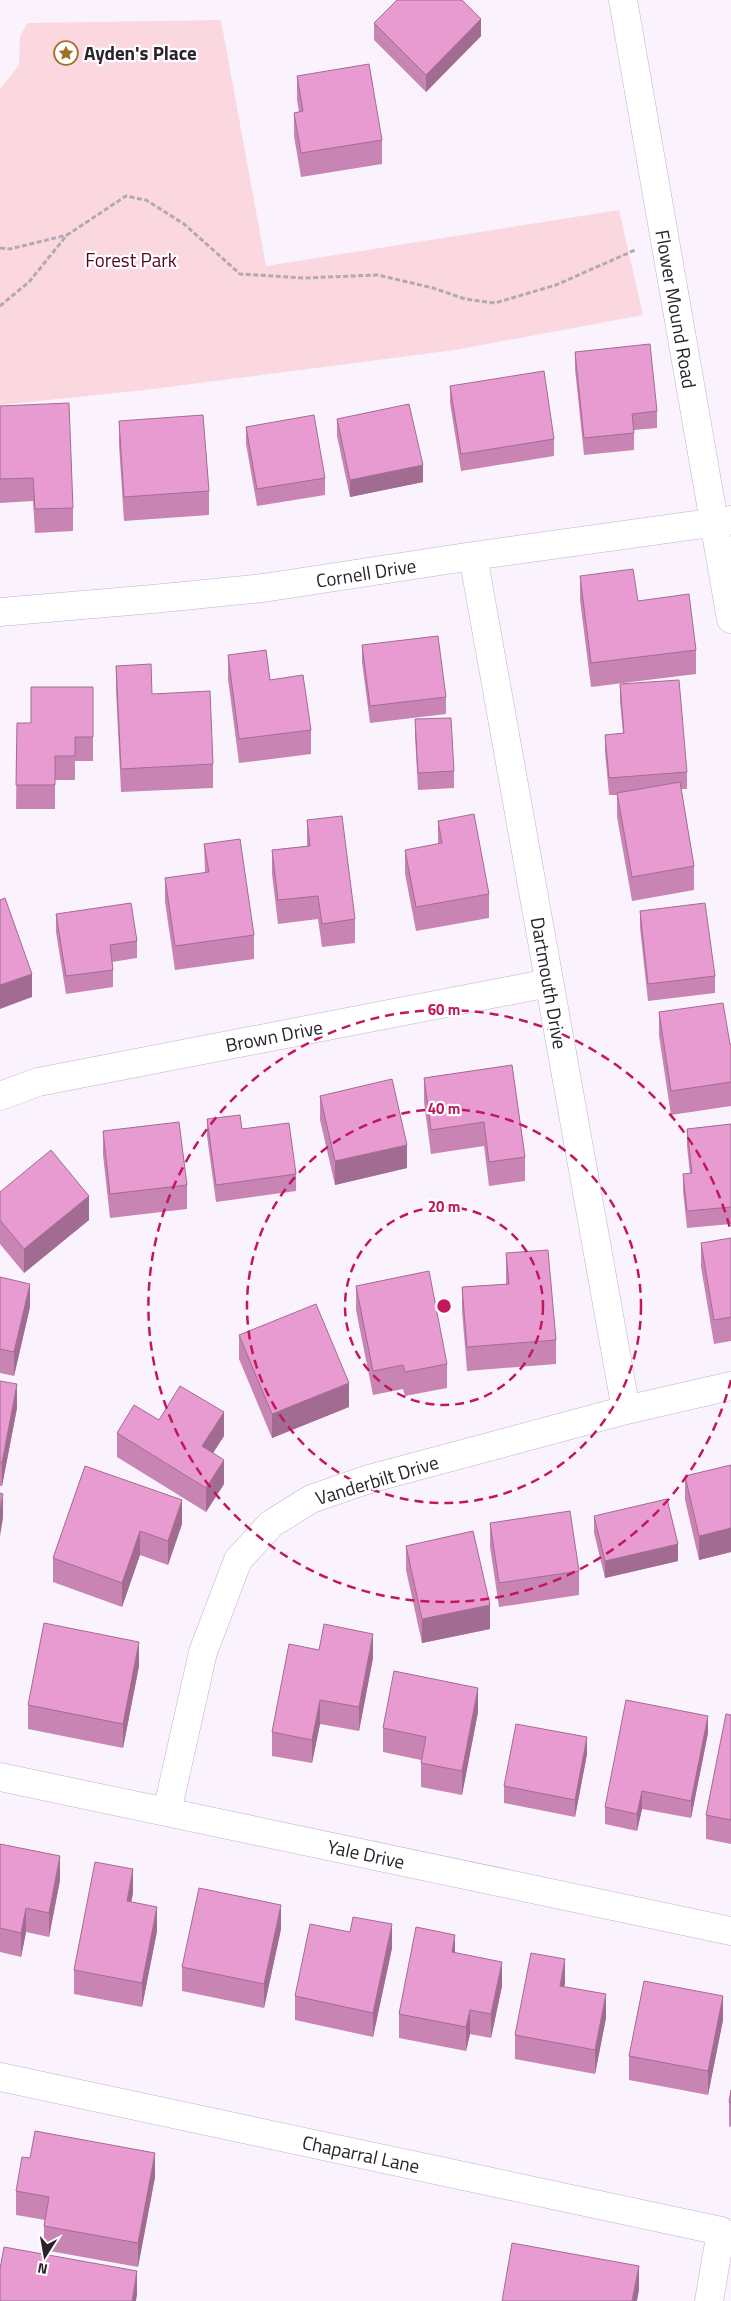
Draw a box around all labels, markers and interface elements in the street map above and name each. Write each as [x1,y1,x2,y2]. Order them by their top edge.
place label: Ayden's Place [84,38,197,67]
place icon: Ayden's Place [53,40,79,66]
street label: Flower Mound Road [648,227,705,391]
park label: Forest Park [85,245,177,274]
street label: Cornell Drive [314,550,418,595]
street label: Dartmouth Drive [524,915,575,1051]
text: 60 m [428,998,460,1021]
street label: Brown Drive [223,1012,325,1059]
text: 40 m [428,1097,460,1120]
text: 20 m [428,1195,460,1218]
centre of rings [435,1297,453,1315]
street label: Vanderbilt Drive [312,1447,442,1512]
street label: Yale Drive [325,1831,407,1876]
street label: Chaparral Lane [300,2127,422,2180]
north arrow [20,2231,70,2281]
text: N [36,2258,49,2280]

